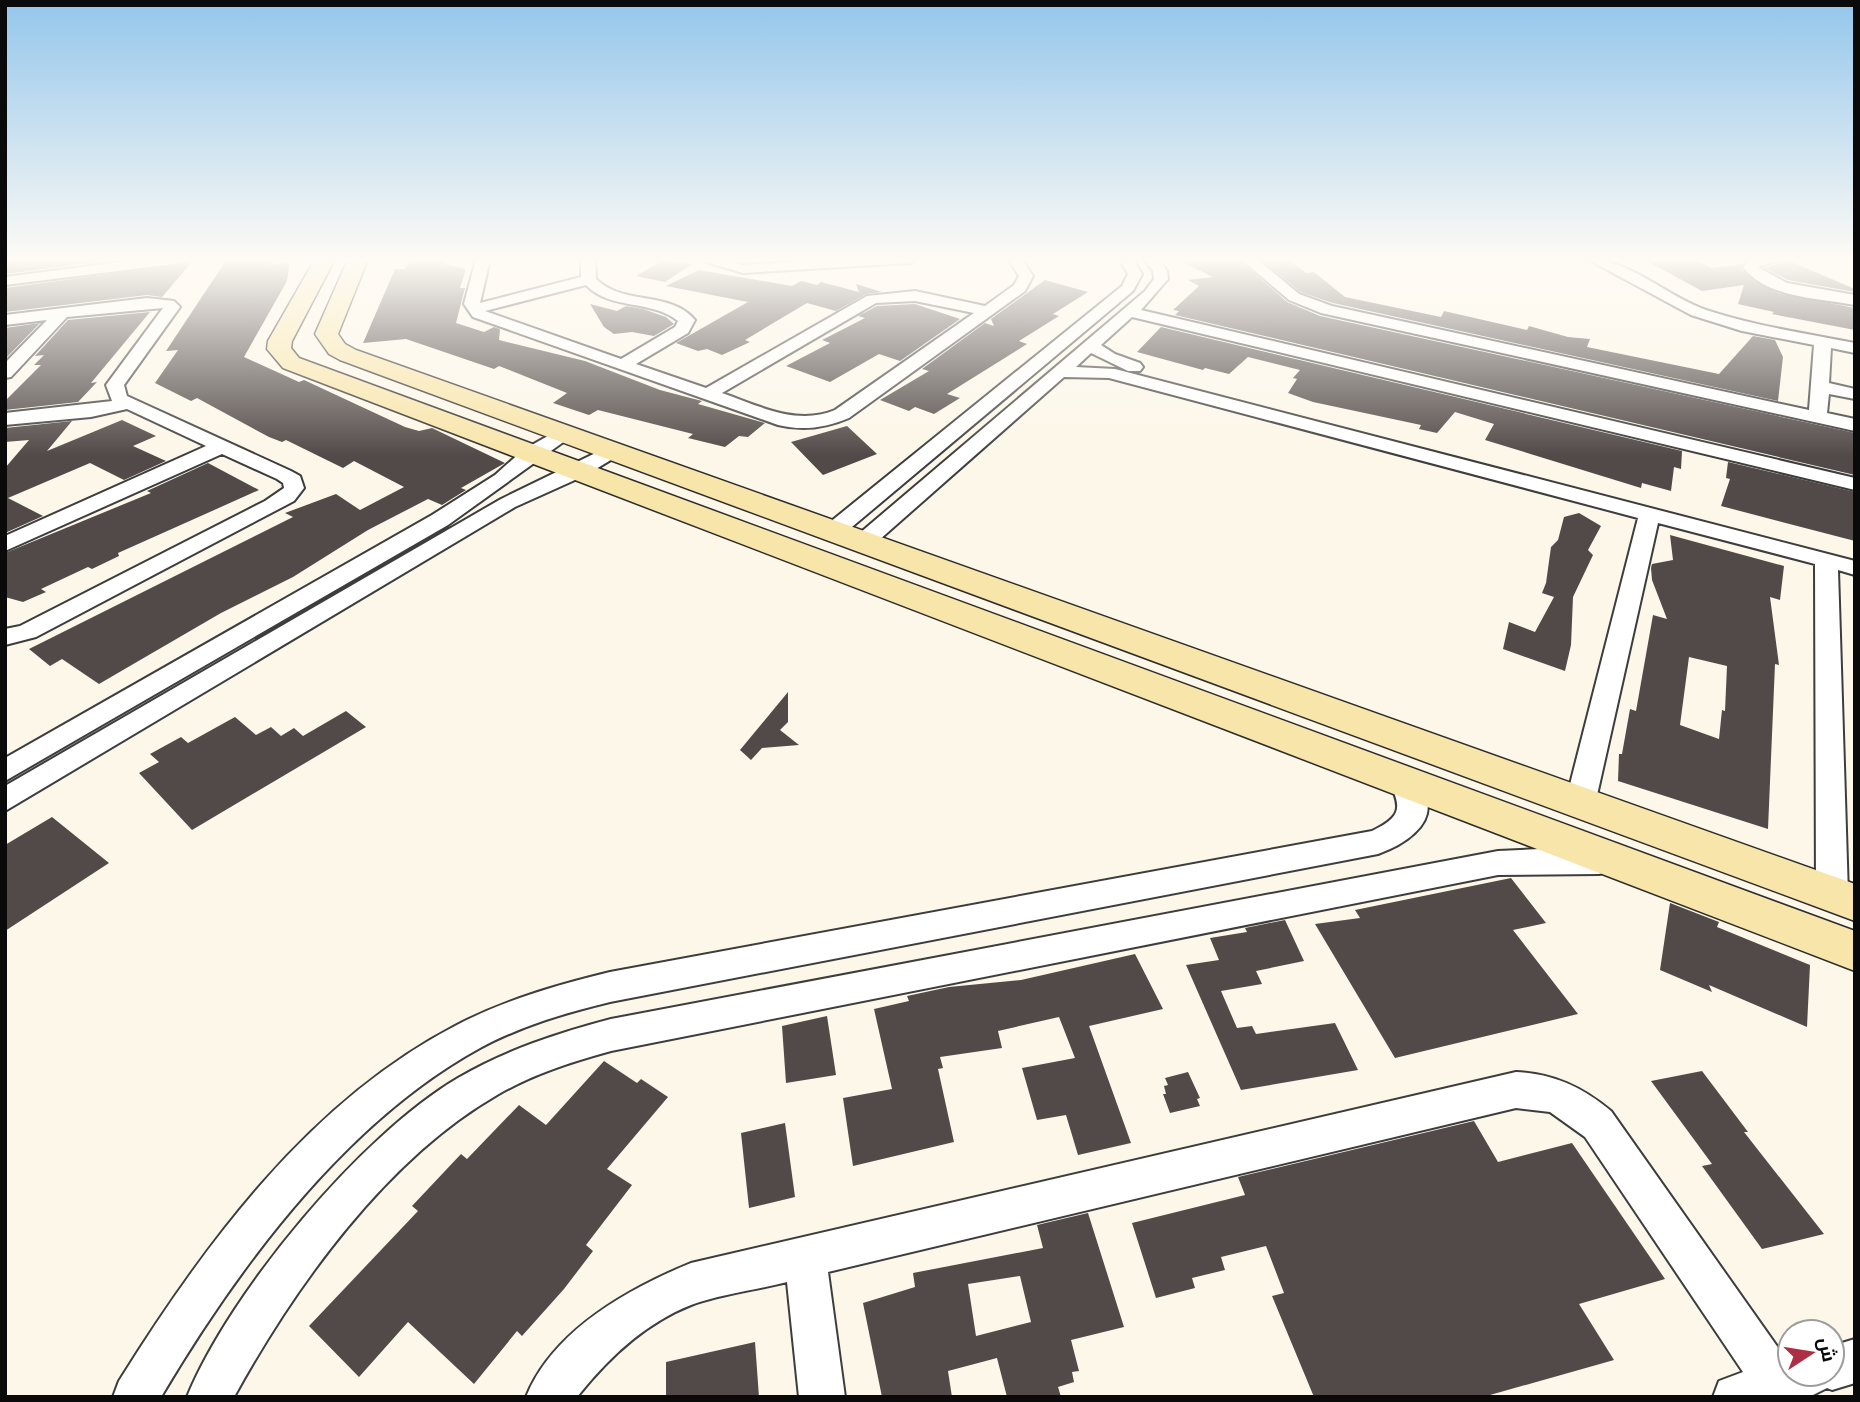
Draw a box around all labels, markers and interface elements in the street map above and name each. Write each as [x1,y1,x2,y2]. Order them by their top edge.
north arrow [1776,1318,1846,1388]
text: ش [1813,1335,1840,1364]

